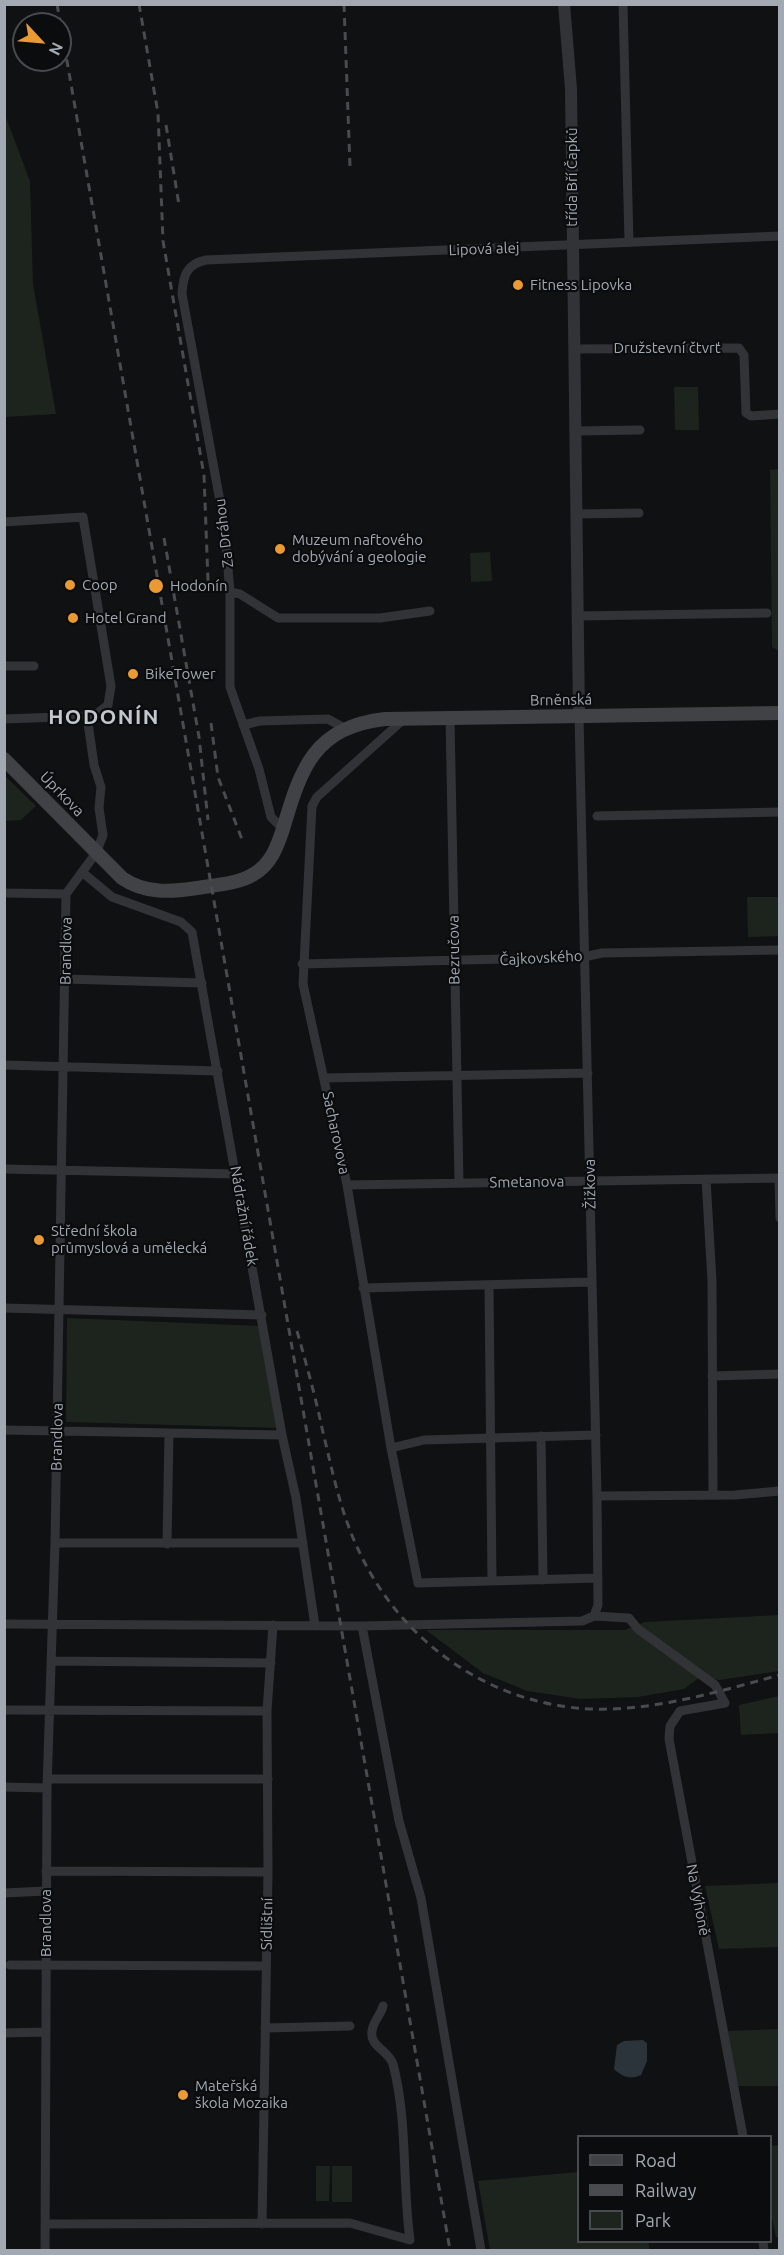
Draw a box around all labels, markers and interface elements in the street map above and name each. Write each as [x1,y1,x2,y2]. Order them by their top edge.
north arrow [12,12,72,72]
text: N [46,40,67,58]
street label: třída Bří Čapků [563,127,581,227]
street label: Lipová alej [448,239,520,259]
place label: Fitness Lipovka [530,276,632,294]
marker: Fitness Lipovka [511,278,525,292]
street label: Družstevní čtvrť [613,339,721,357]
street label: Za Dráhou [211,497,237,569]
place label: Muzeum naftového dobývání a geologie [292,531,427,566]
marker: Muzeum naftového dobývání a geologie [273,542,287,556]
place label: Coop [82,576,118,594]
marker: Hodonín [147,577,165,595]
place label: Hodonín [170,577,228,595]
marker: Coop [63,578,77,592]
place label: Hotel Grand [85,609,166,627]
marker: Hotel Grand [66,611,80,625]
place label: BikeTower [145,665,216,683]
marker: BikeTower [126,667,140,681]
street label: Brněnská [530,690,592,710]
district label: HODONÍN [48,704,160,730]
street label: Úprkova [36,768,88,820]
street label: Bezručova [444,915,464,985]
street label: Brandlova [56,917,76,985]
street label: Čajkovského [499,947,583,969]
street label: Sacharovova [318,1090,354,1176]
street label: Žižkova [581,1159,599,1209]
street label: Nádražní řádek [226,1165,262,1267]
street label: Smetanova [489,1172,565,1192]
place label: Střední škola průmyslová a umělecká [51,1222,207,1257]
marker: Střední škola průmyslová a umělecká [32,1233,46,1247]
street label: Brandlova [47,1403,67,1471]
street label: Na Výhoně [682,1863,714,1937]
street label: Brandlova [37,1889,55,1957]
street label: Sídlištní [258,1898,276,1950]
place label: Mateřská škola Mozaika [195,2077,288,2112]
marker: Mateřská škola Mozaika [176,2088,190,2102]
legend [577,2135,772,2243]
text: Road [635,2150,677,2170]
text: Railway [635,2180,696,2200]
text: Park [635,2210,671,2230]

